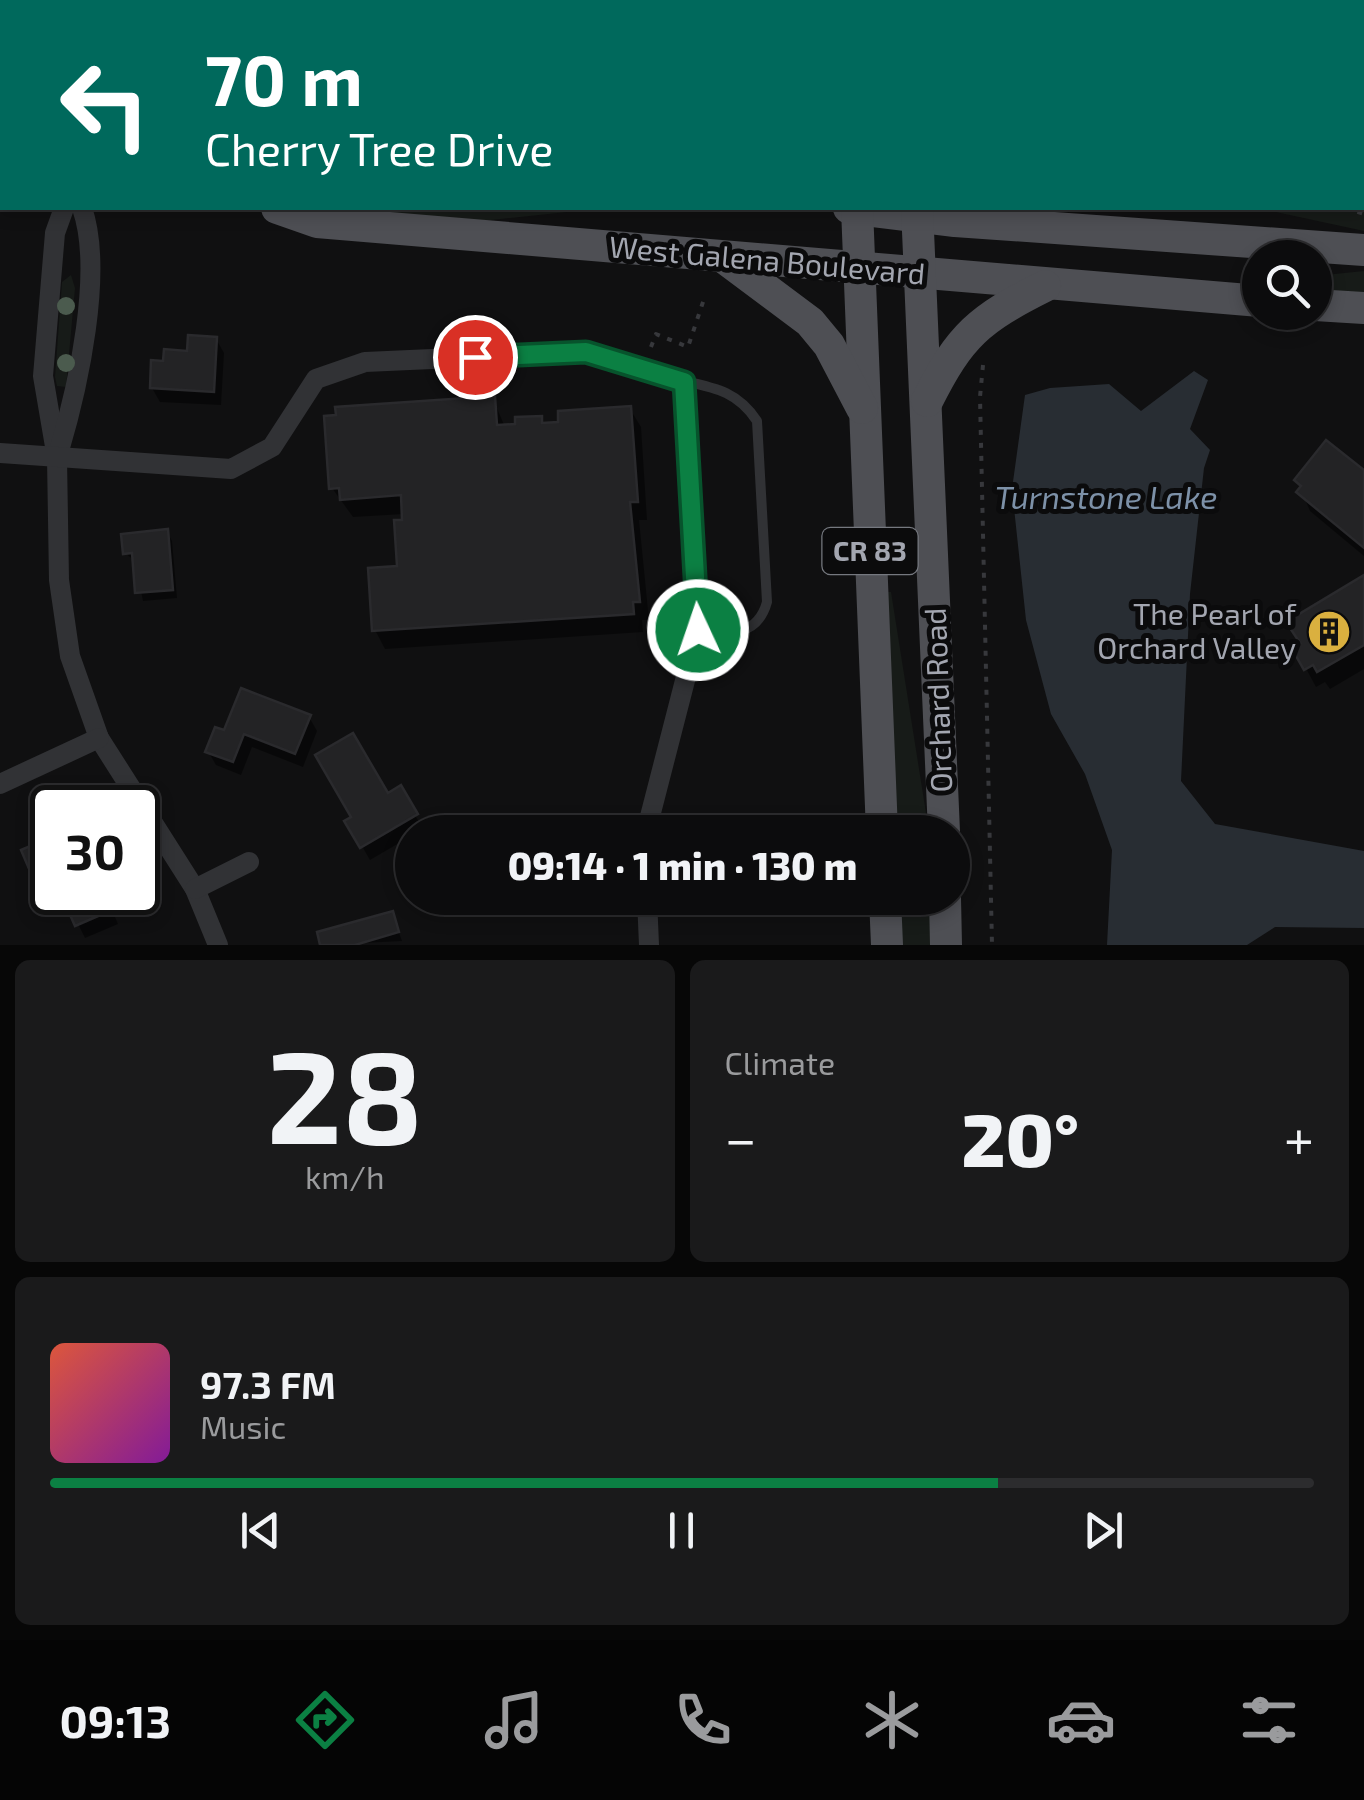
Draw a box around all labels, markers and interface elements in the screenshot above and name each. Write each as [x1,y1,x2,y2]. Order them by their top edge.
text: 70 m [205,36,363,120]
icon: left [40,40,170,170]
text: Cherry Tree Drive [205,121,553,175]
street label: West Galena Boulevard [608,227,927,291]
map controls [1242,240,1332,330]
button: search [1242,240,1332,330]
pin [433,315,518,400]
icon: arrive [448,330,503,385]
water label: Turnstone Lake [995,477,1217,515]
road number: CR 83 [822,528,918,574]
position arrow [646,578,750,682]
place label: The Pearl of Orchard Valley [1097,595,1297,665]
street label: Orchard Road [916,607,958,793]
building icon: The Pearl of Orchard Valley [1306,609,1352,655]
speed limit sign: 30 [30,785,160,915]
text: 09:14 · 1 min · 130 m [508,842,857,888]
text: 28 [266,1014,423,1170]
text: Climate [725,1043,835,1081]
text: 20° [961,1092,1079,1182]
text: − [725,1104,757,1170]
text: + [1284,1104,1314,1170]
text: km/h [305,1157,384,1195]
text: 97.3 FM [200,1361,336,1407]
text: Music [200,1407,286,1445]
icon: previous [233,1503,288,1558]
icon: pause [654,1503,709,1558]
icon: next [1076,1503,1131,1558]
icon: directions [290,1685,360,1755]
icon: music [479,1685,549,1755]
icon: phone [668,1685,738,1755]
icon: climate [857,1685,927,1755]
icon: car [1046,1685,1116,1755]
icon: filters [1234,1685,1304,1755]
text: 09:13 [59,1693,171,1747]

